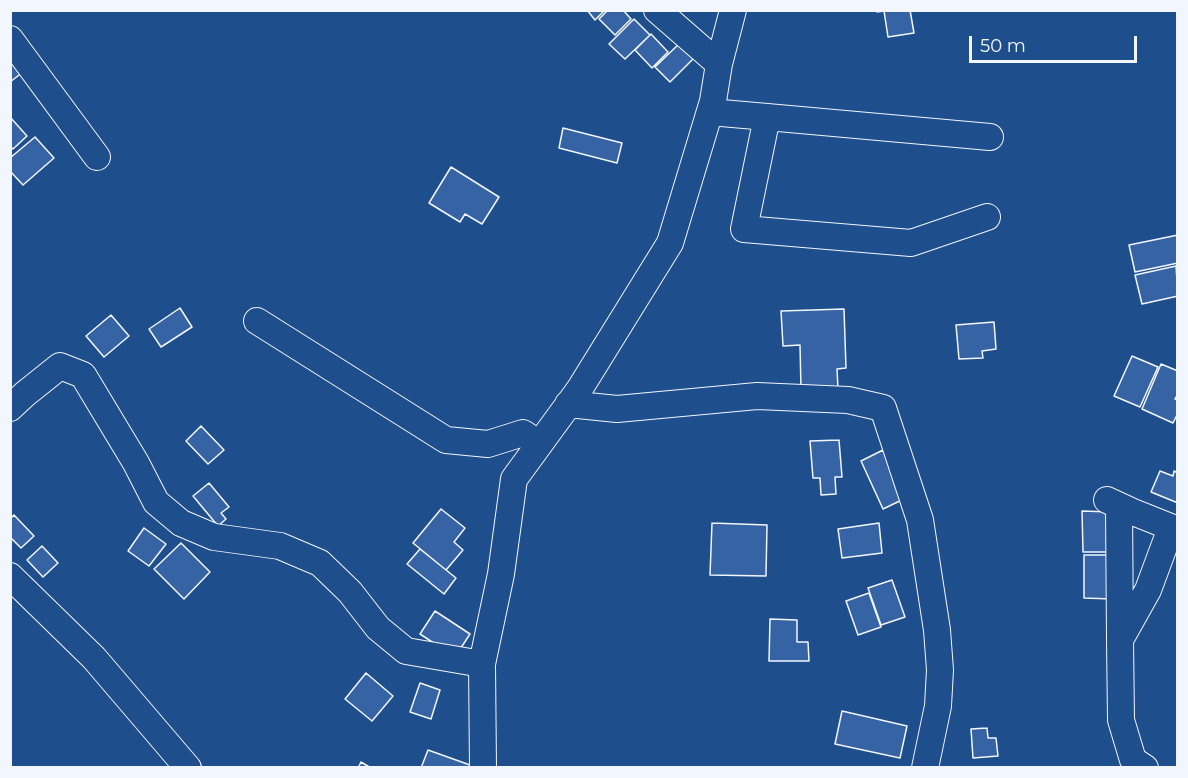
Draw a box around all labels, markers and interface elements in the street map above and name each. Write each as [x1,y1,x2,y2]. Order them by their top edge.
scale bar [972,24,1140,62]
text: 50 m [980,35,1026,57]

